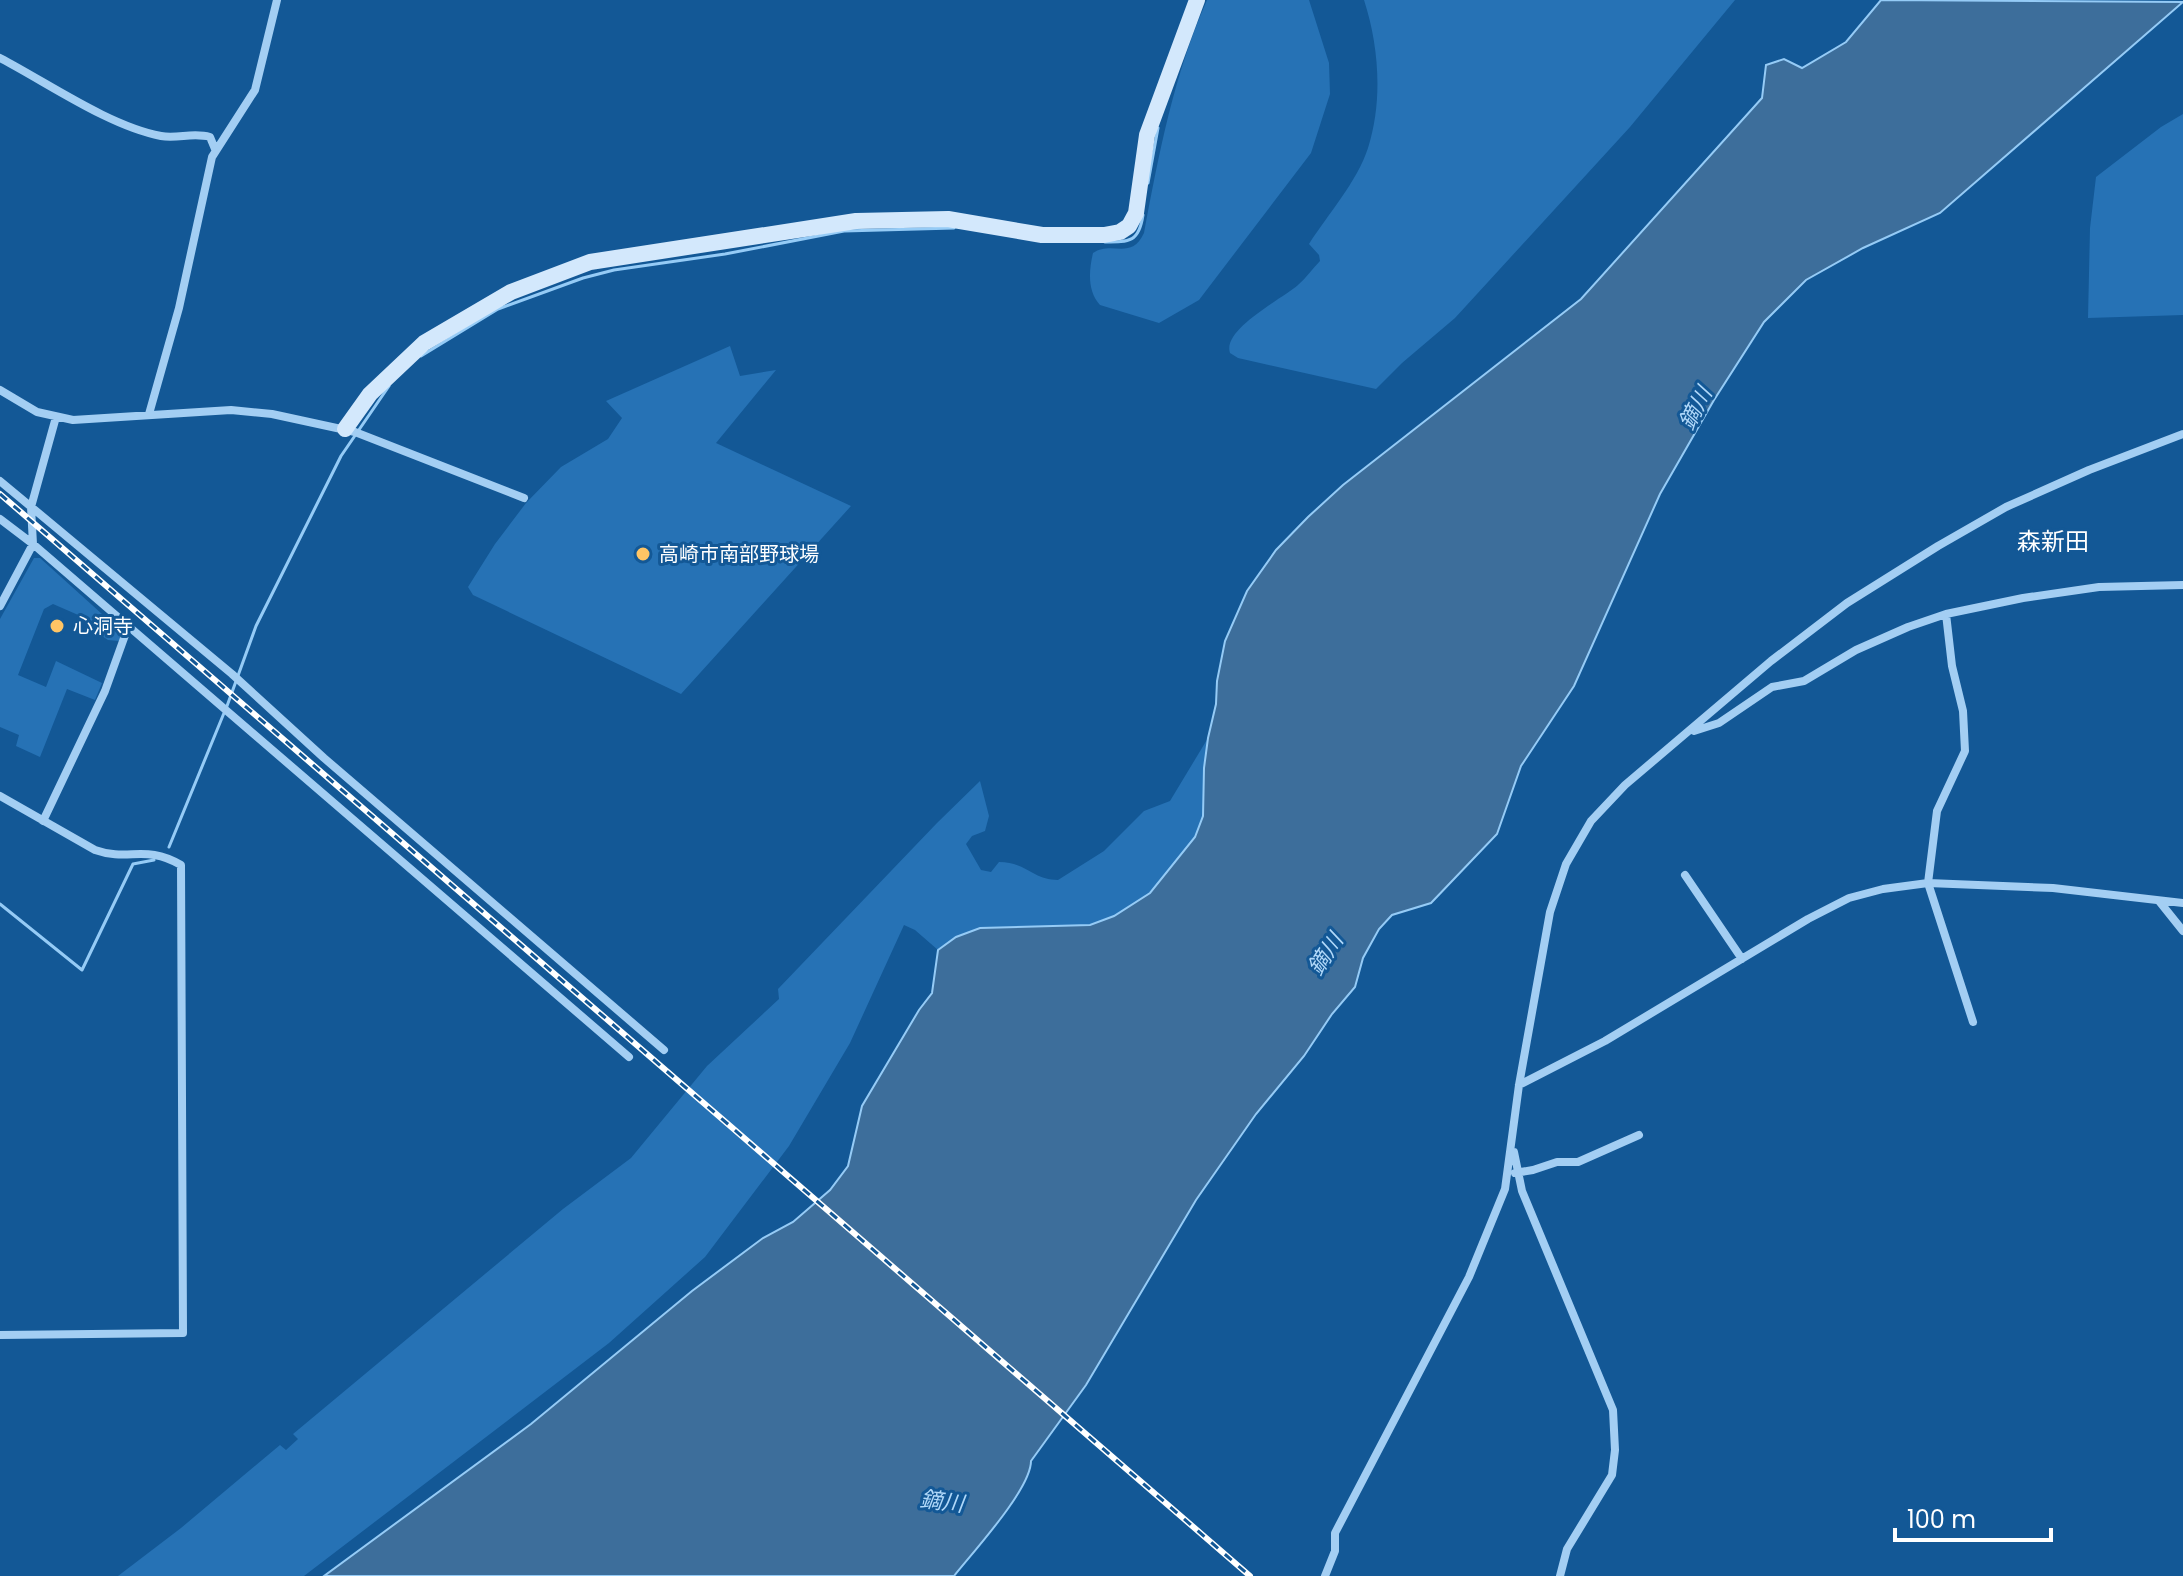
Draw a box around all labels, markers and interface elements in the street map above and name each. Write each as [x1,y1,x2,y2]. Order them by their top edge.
water label: 鏑川 [1671,380,1720,435]
district label: 森新田 [2017,525,2089,558]
place label: 高崎市南部野球場 [659,540,819,568]
marker: 高崎市南部野球場 [634,545,652,563]
place label: 心洞寺 [73,612,133,640]
marker: 心洞寺 [48,617,66,635]
water label: 鏑川 [1300,926,1351,981]
water label: 鏑川 [918,1483,968,1520]
scale bar [1895,1492,2051,1542]
text: 100 m [1907,1503,1976,1536]

